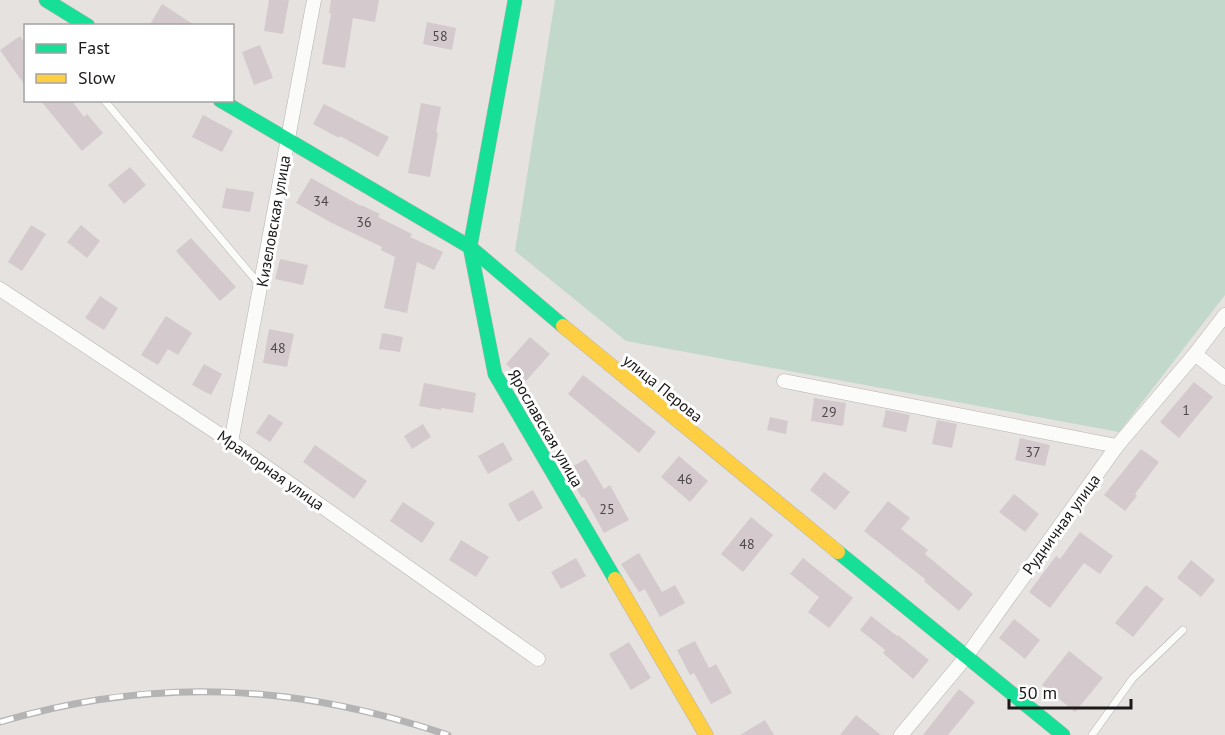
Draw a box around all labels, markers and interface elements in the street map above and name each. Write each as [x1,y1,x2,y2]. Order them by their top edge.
legend [24,24,234,102]
house number: 58 [432,27,448,45]
text: Fast [78,36,110,59]
text: Slow [78,66,116,89]
street label: Кизеловская улица [252,154,294,288]
house number: 34 [313,192,329,210]
house number: 36 [356,213,372,231]
house number: 48 [270,339,286,357]
street label: улица Перова [619,350,707,426]
street label: Ярославская улица [504,365,588,491]
house number: 1 [1182,401,1190,419]
house number: 29 [821,403,837,421]
street label: Мраморная улица [214,426,328,514]
house number: 37 [1025,443,1041,461]
house number: 46 [677,470,693,488]
street label: Рудничная улица [1018,470,1104,578]
house number: 25 [599,500,615,518]
house number: 48 [739,535,755,553]
scale bar [1009,672,1130,710]
text: 50 m [1018,681,1057,704]

